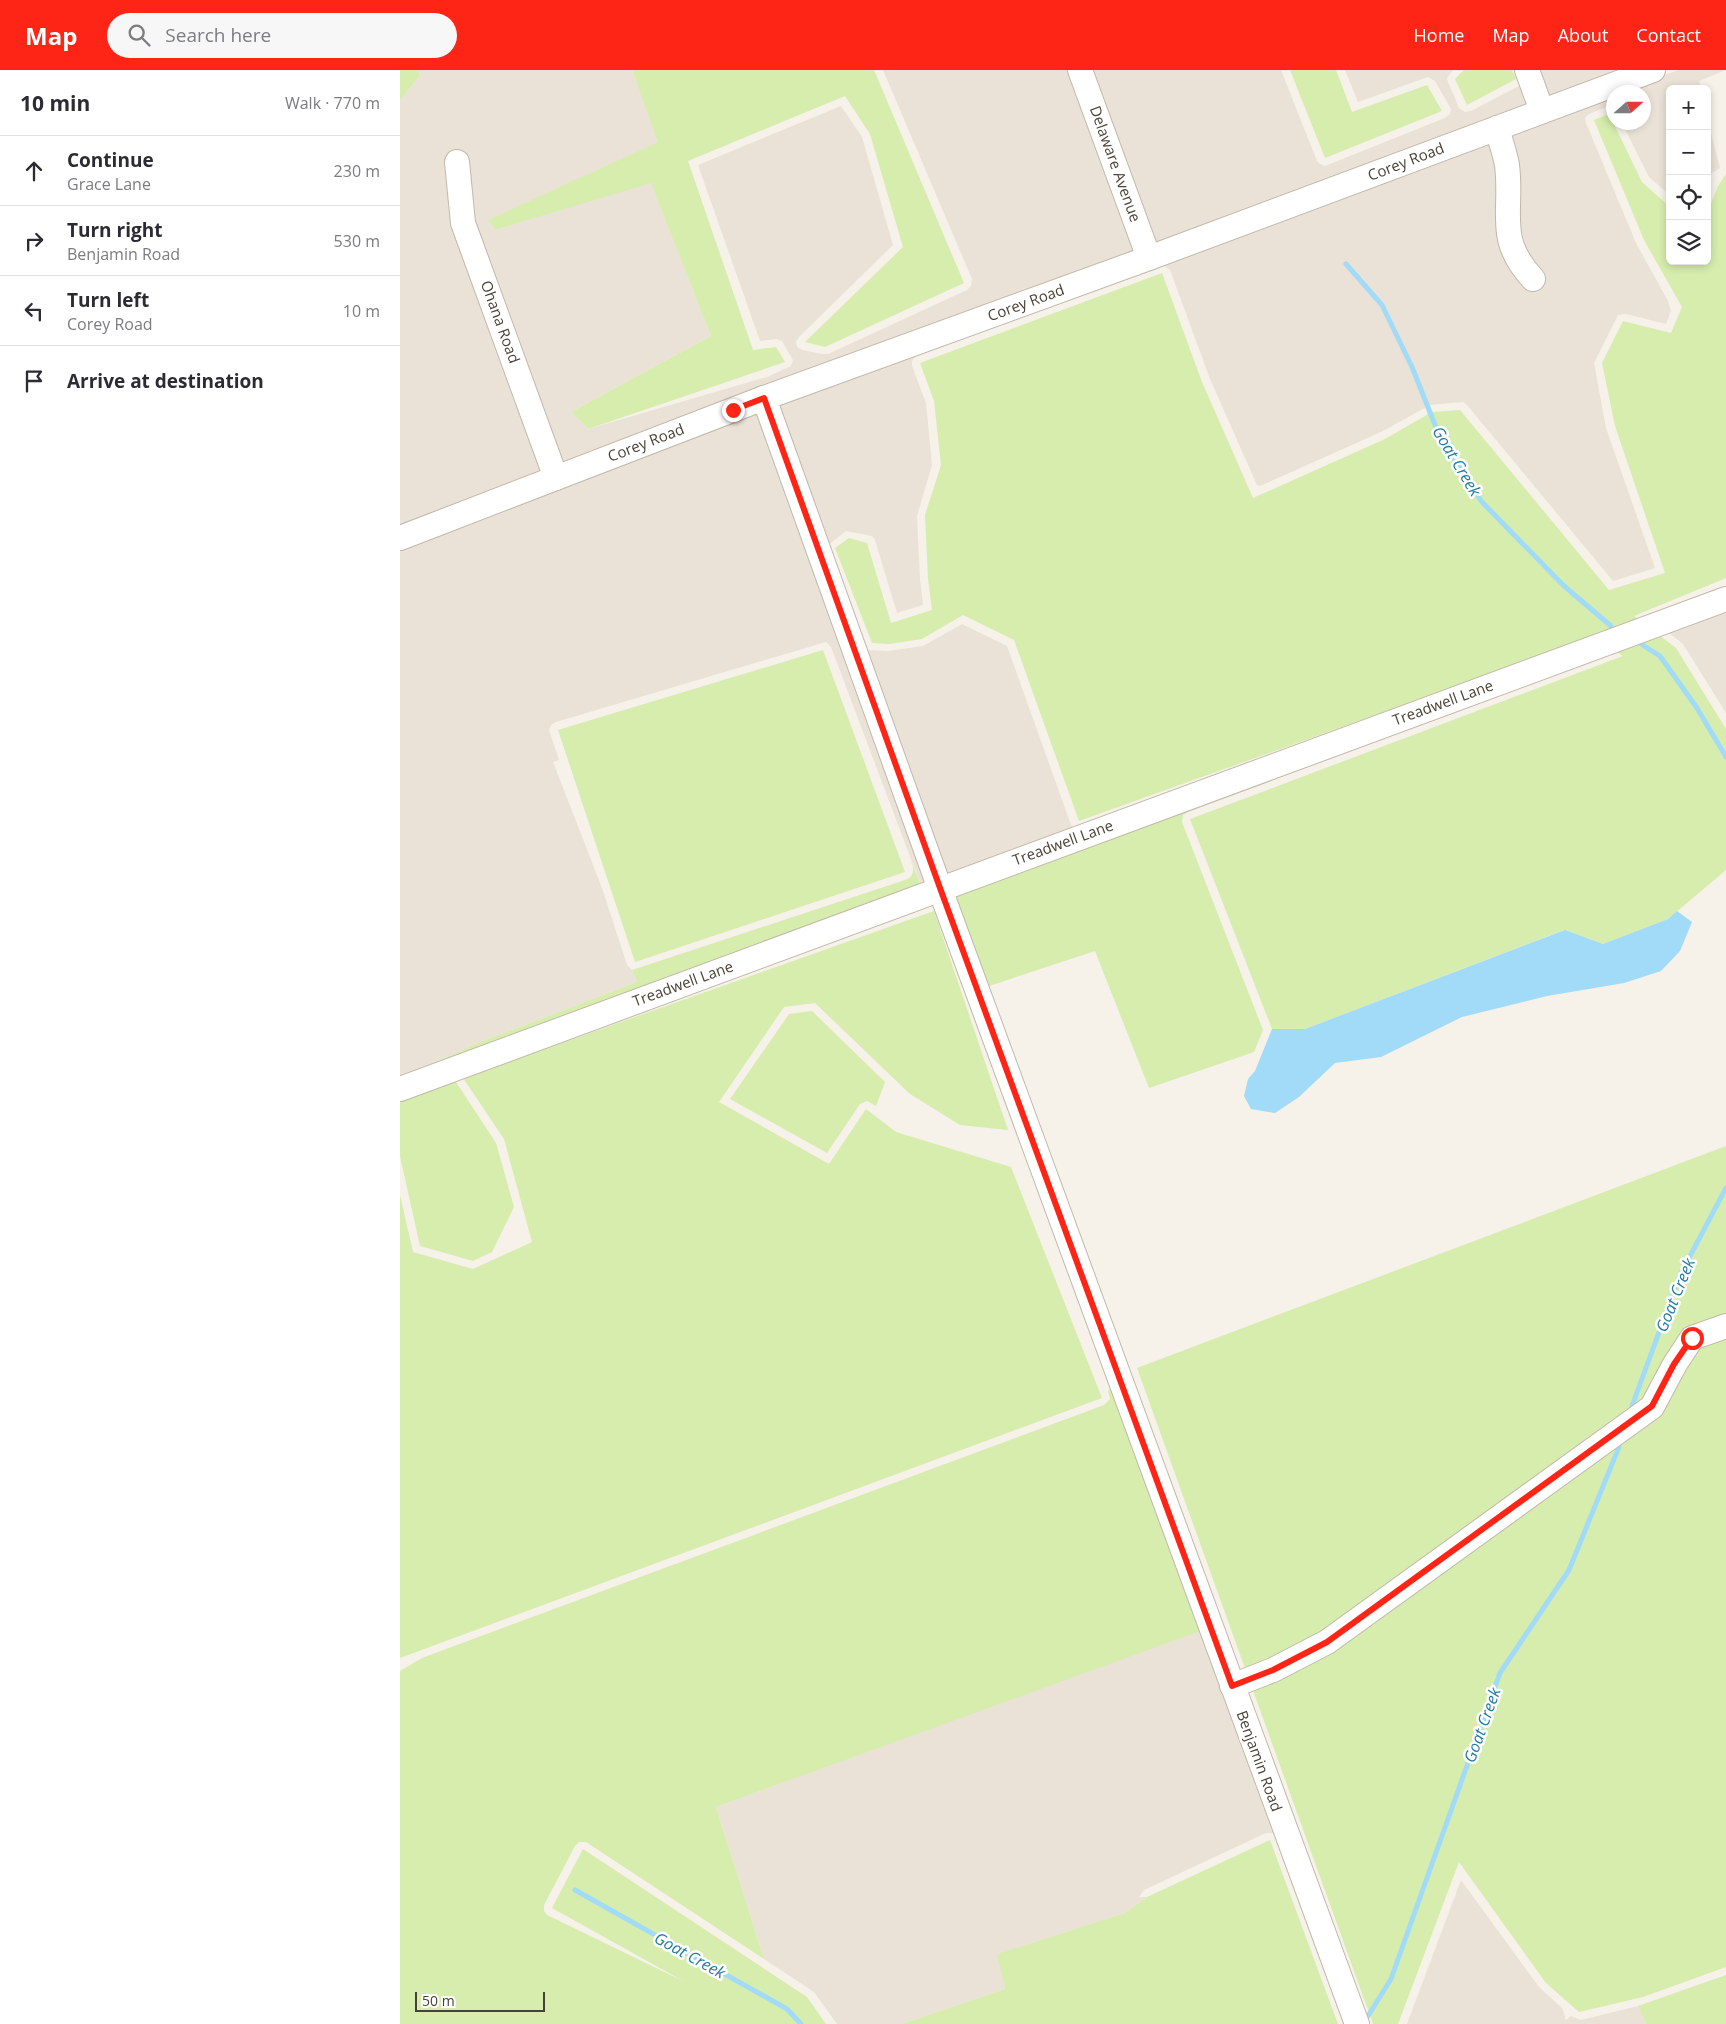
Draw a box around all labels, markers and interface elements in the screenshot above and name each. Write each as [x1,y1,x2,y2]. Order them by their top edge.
search box [107,13,457,58]
text: Map [25,19,77,52]
icon: search [125,21,153,49]
text: Search here [165,22,271,48]
text: Home [1414,23,1464,47]
text: Map [1492,23,1530,47]
text: About [1558,23,1608,47]
text: Contact [1636,23,1701,47]
north arrow [1606,85,1651,130]
map controls [1666,85,1711,265]
button: + [1666,85,1711,130]
text: 10 min [20,89,90,117]
text: Walk · 770 m [285,92,380,114]
street label: Delaware Avenue [1086,103,1146,224]
button: − [1666,130,1711,175]
street label: Corey Road [1365,137,1447,185]
text: Continue [67,147,154,173]
icon: ahead [20,157,48,185]
text: 230 m [334,160,380,182]
text: Grace Lane [67,173,151,195]
button: locate [1666,175,1711,220]
text: Turn right [67,217,162,243]
button: layers [1666,220,1711,265]
icon: right [20,227,48,255]
text: 530 m [334,230,380,252]
text: Benjamin Road [67,243,180,265]
street label: Ohana Road [477,278,525,366]
street label: Corey Road [985,279,1067,325]
text: Turn left [67,287,149,313]
icon: left [20,297,48,325]
text: 10 m [343,300,380,322]
text: Corey Road [67,313,153,335]
icon: arrive [20,367,48,395]
text: Arrive at destination [67,368,264,394]
route end [722,399,745,422]
street label: Corey Road [605,418,687,466]
water label: Goat Creek [1428,422,1487,501]
street label: Treadwell Lane [1390,675,1496,730]
street label: Treadwell Lane [1010,815,1116,870]
street label: Treadwell Lane [630,956,736,1011]
water label: Goat Creek [1650,1254,1700,1335]
route start [1681,1327,1704,1350]
water label: Goat Creek [1458,1684,1506,1765]
street label: Benjamin Road [1232,1707,1287,1814]
water label: Goat Creek [651,1927,730,1984]
scale bar [415,1989,545,2012]
text: 50 m [422,1991,455,2010]

